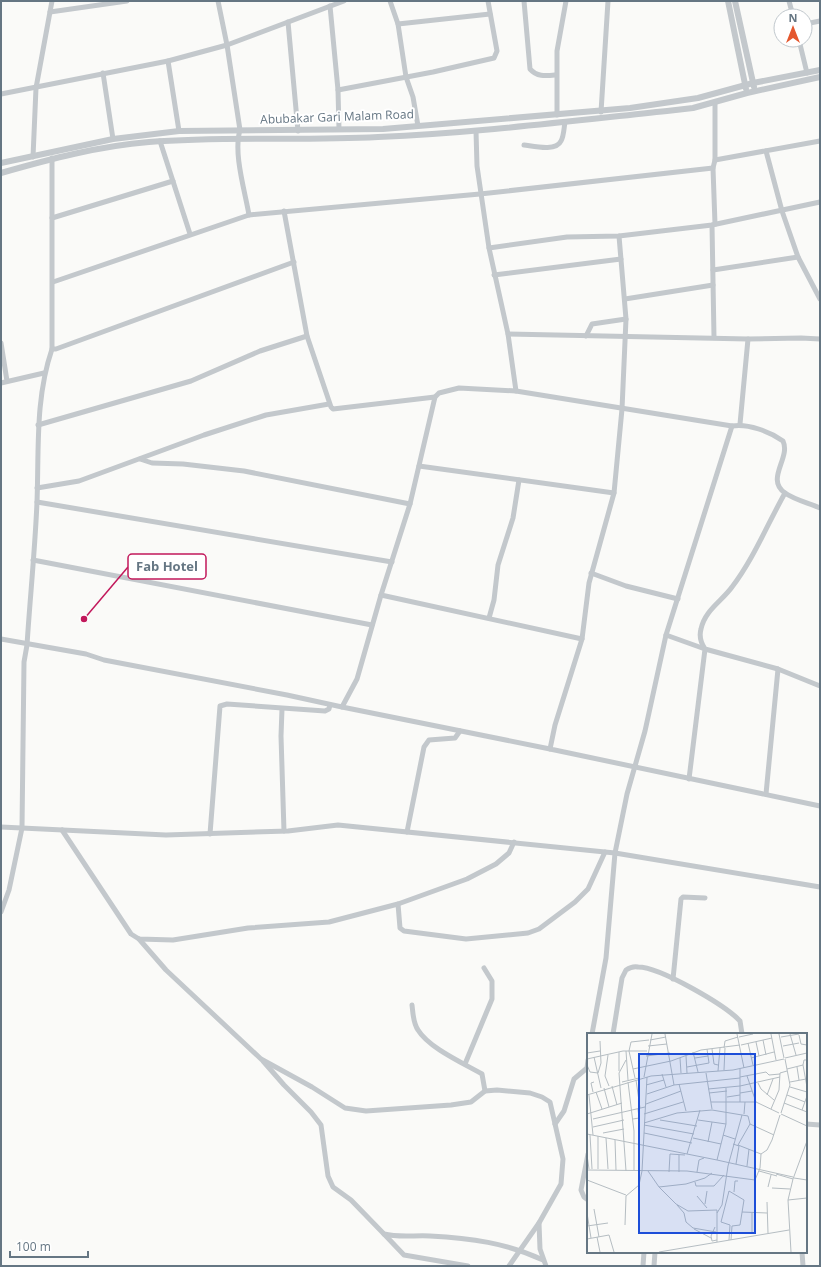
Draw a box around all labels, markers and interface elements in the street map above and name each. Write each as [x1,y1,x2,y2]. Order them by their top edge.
north arrow [773,8,813,48]
text: N [789,10,797,25]
street label: Abubakar Gari Malam Road [260,105,414,128]
callout: Fab Hotel [128,554,206,579]
text: Fab Hotel [136,557,198,575]
inset map [587,1033,807,1253]
scale bar [10,1233,88,1259]
text: 100 m [16,1238,51,1255]

